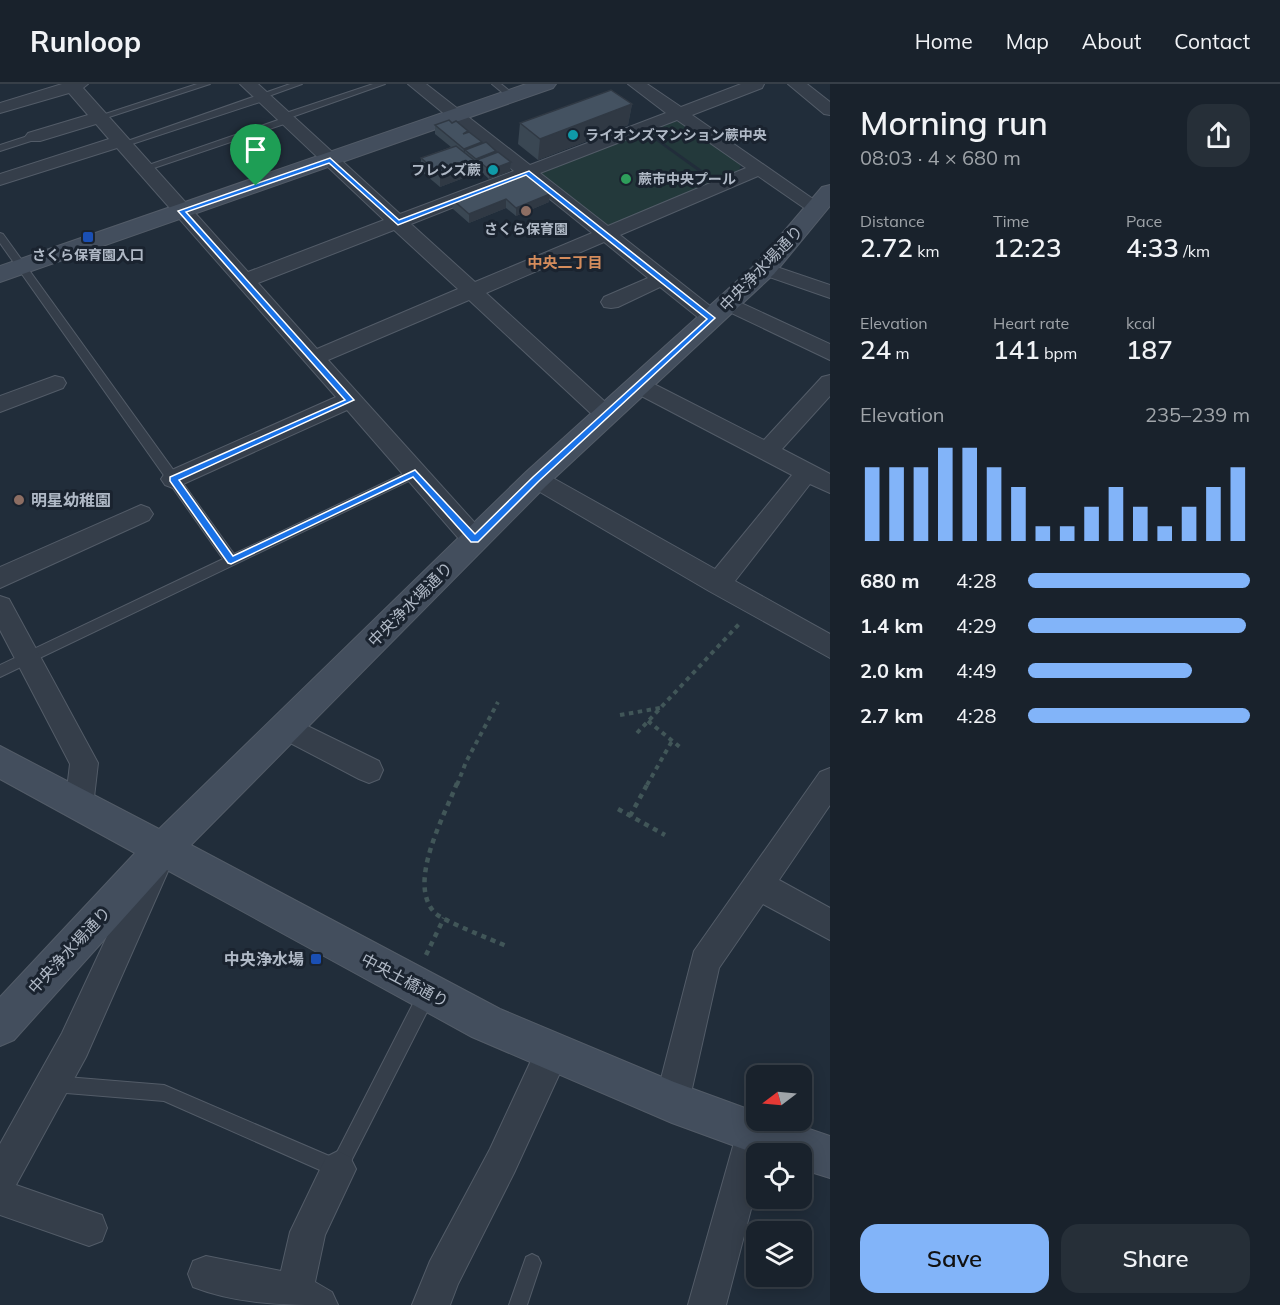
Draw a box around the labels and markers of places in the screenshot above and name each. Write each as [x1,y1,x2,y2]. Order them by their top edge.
pin [230,124,281,186]
place label: ライオンズマンション蕨中央 [585,126,767,144]
marker: ライオンズマンション蕨中央 [566,128,580,142]
place label: フレンズ蕨 [411,161,481,179]
marker: フレンズ蕨 [486,163,500,177]
place label: 蕨市中央プール [638,170,736,188]
marker: 蕨市中央プール [619,172,633,186]
marker: さくら保育園 [519,204,533,218]
place label: さくら保育園 [484,220,568,238]
marker: さくら保育園入口 [81,230,95,244]
place label: さくら保育園入口 [32,246,144,264]
place label: 明星幼稚園 [31,490,111,510]
marker: 明星幼稚園 [12,493,26,507]
place label: 中央浄水場 [224,949,304,969]
marker: 中央浄水場 [309,952,323,966]

